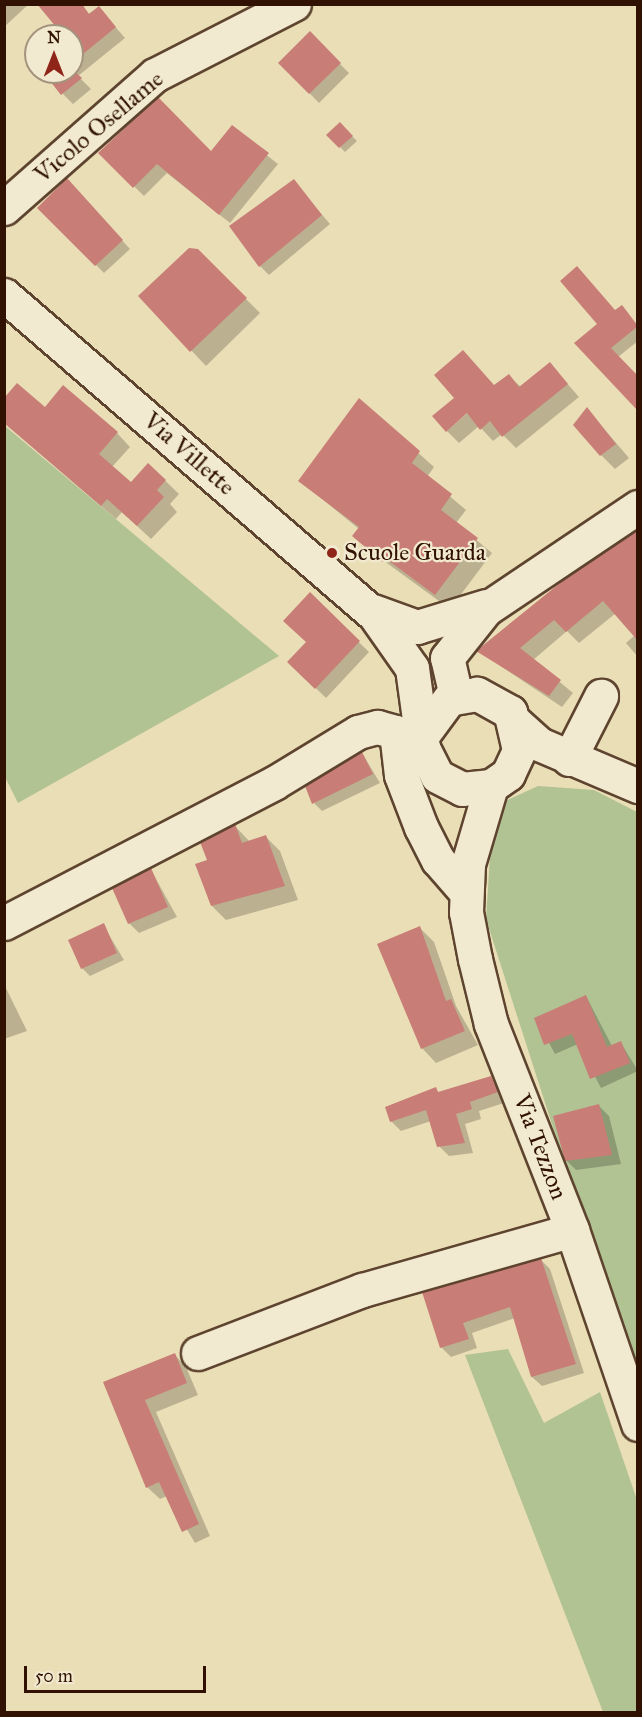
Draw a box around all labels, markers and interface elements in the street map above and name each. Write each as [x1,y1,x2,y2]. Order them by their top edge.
north arrow [24,24,84,84]
text: N [47,28,61,47]
street label: Vicolo Osellame [29,65,169,189]
street label: Via Villette [137,406,241,502]
place label: Scuole Guarda [344,539,486,567]
marker: Scuole Guarda [325,546,339,560]
street label: Via Tezzon [507,1090,573,1204]
scale bar [27,1654,208,1692]
text: 50 m [35,1665,73,1687]

